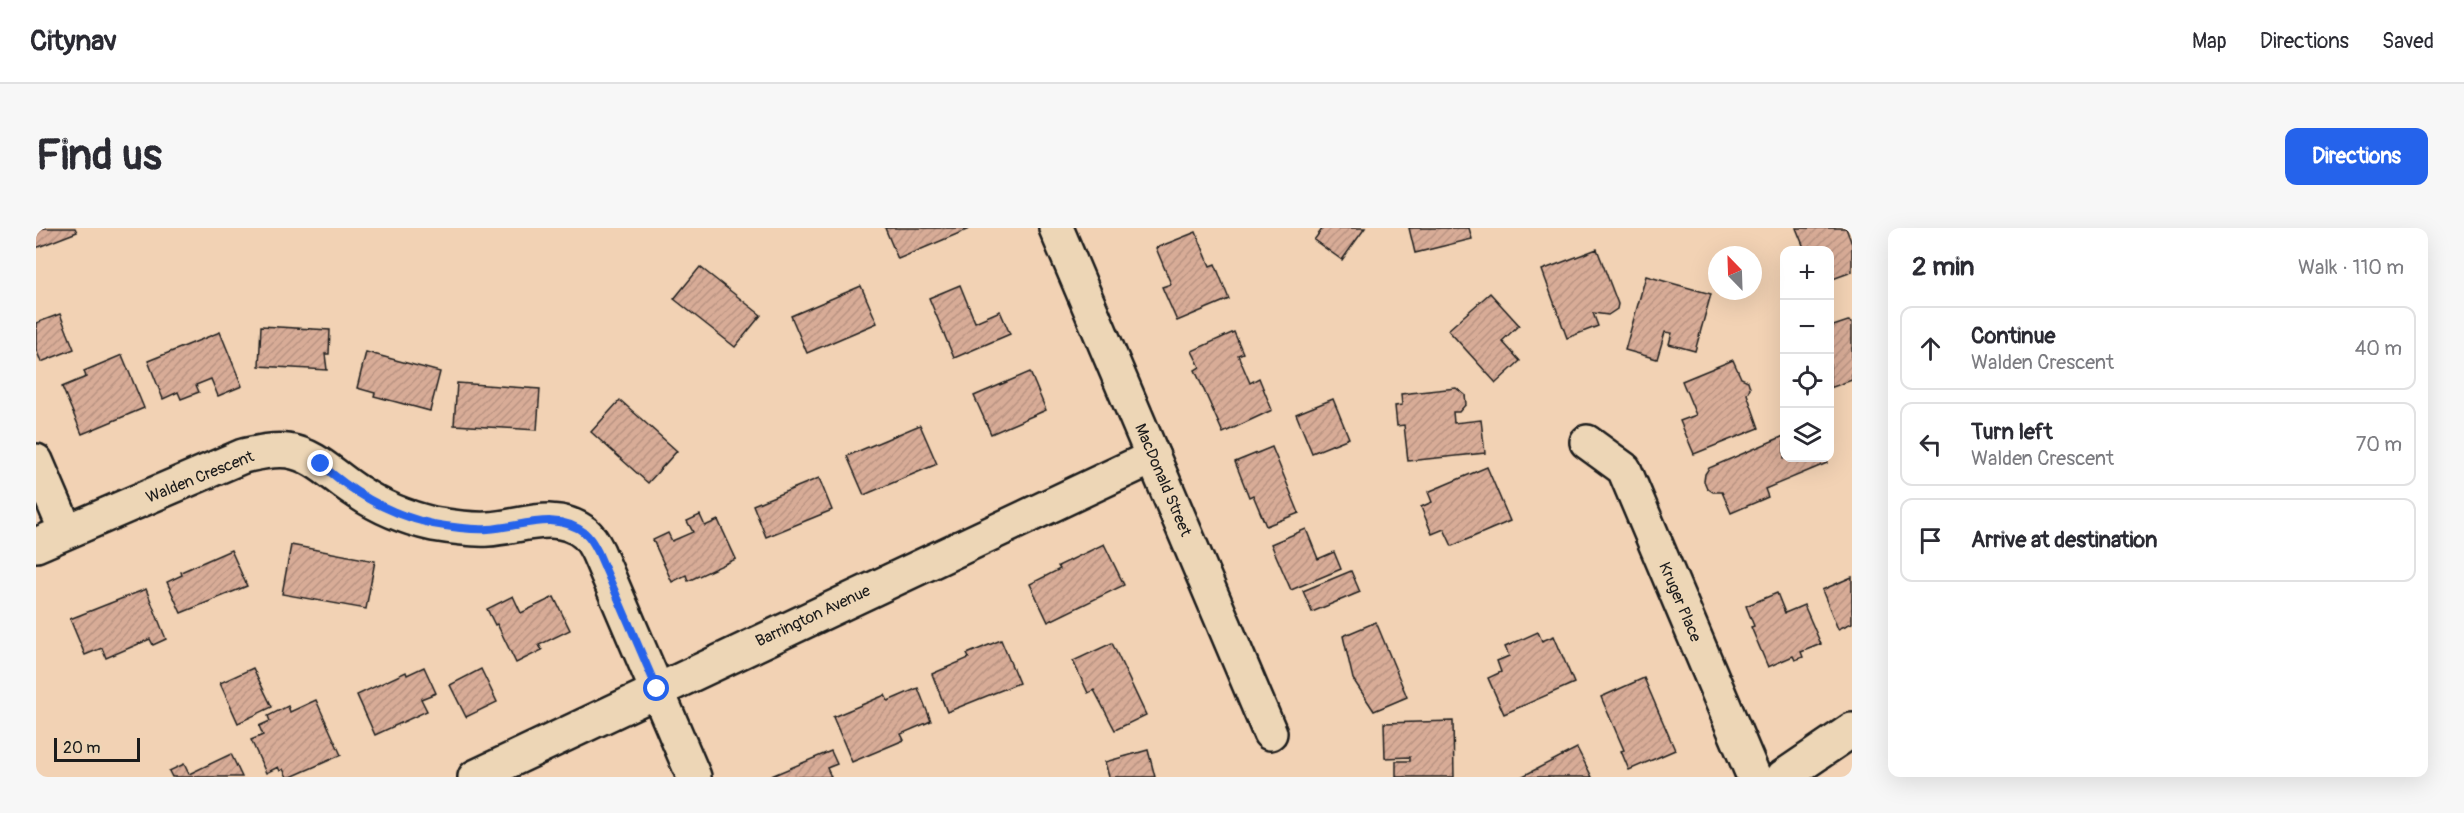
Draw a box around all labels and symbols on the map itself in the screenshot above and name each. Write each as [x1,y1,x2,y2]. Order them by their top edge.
north arrow [1708,246,1762,300]
street label: MacDonald Street [1130,421,1196,540]
street label: Walden Crescent [143,446,257,508]
route end [307,450,333,476]
street label: Kruger Place [1654,559,1706,645]
street label: Barrington Avenue [752,581,874,651]
route start [643,675,669,701]
scale bar [54,735,140,762]

